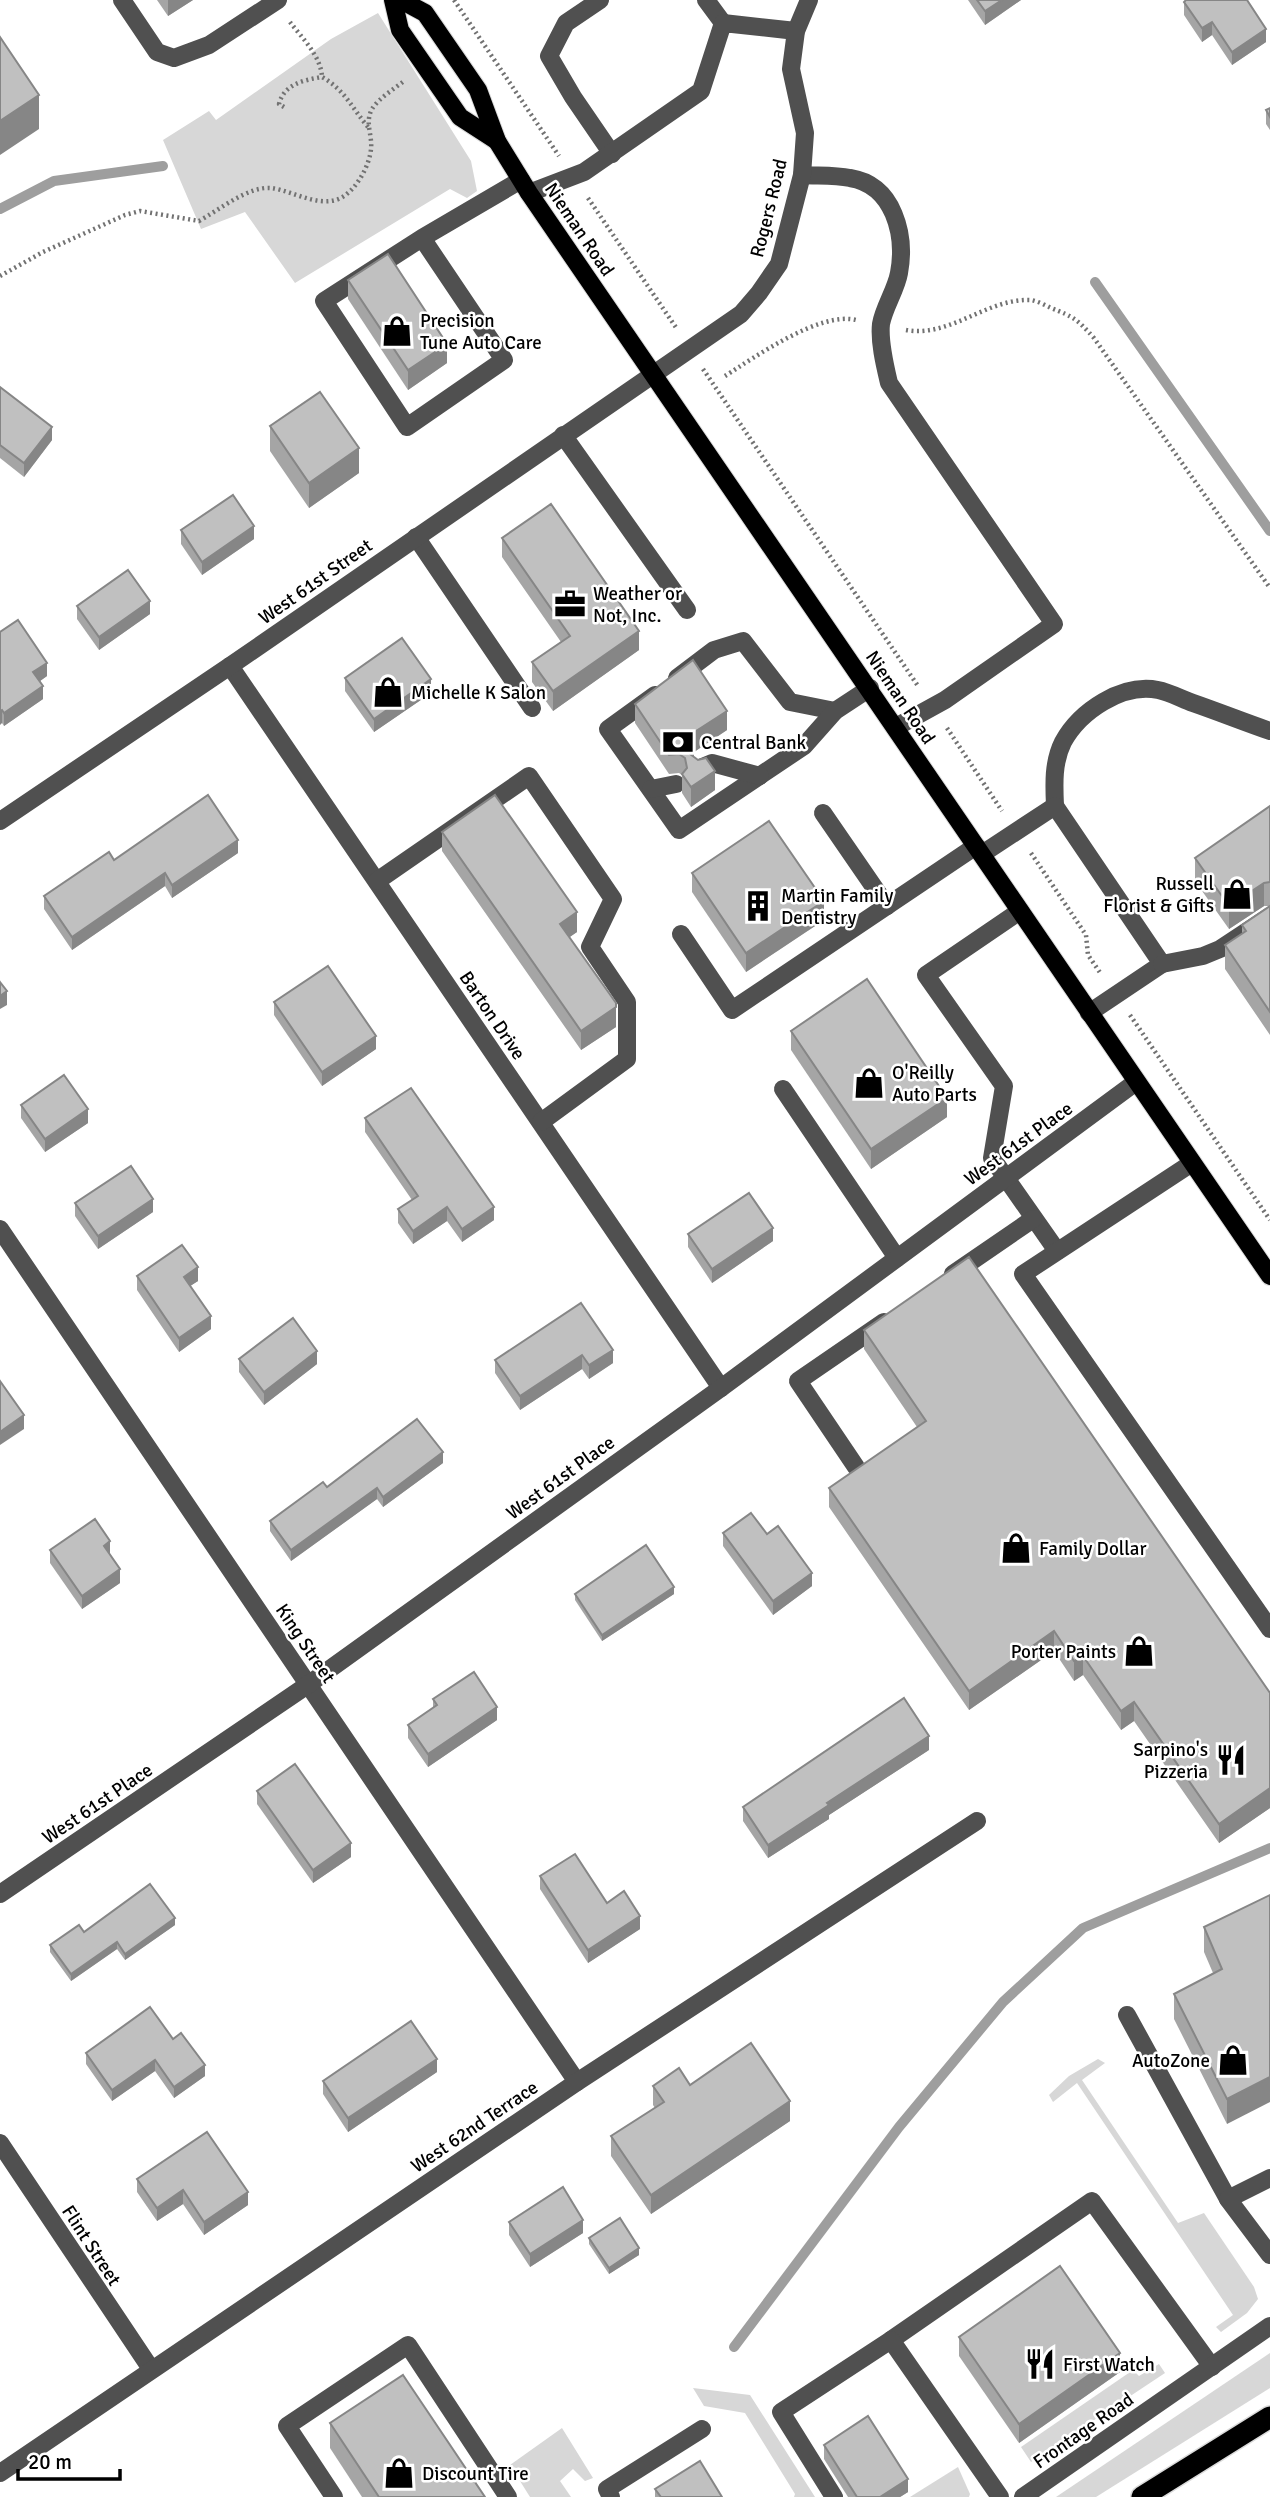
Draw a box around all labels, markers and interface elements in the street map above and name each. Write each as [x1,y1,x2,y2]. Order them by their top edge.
street label: Rogers Road [745,156,793,260]
street label: Nieman Road [539,178,619,281]
place label: Precision Tune Auto Care [420,309,542,355]
shop icon: Precision Tune Auto Care [380,314,414,348]
street label: West 61st Street [254,534,377,630]
place label: Weather or Not, Inc. [593,582,682,628]
office icon: Weather or Not, Inc. [553,587,587,621]
street label: Nieman Road [860,646,940,749]
shop icon: Michelle K Salon [371,675,405,709]
place label: Michelle K Salon [411,681,546,705]
bank icon: Central Bank [661,725,695,759]
place label: Central Bank [701,731,807,755]
place label: Russell Florist & Gifts [1103,872,1214,918]
shop icon: Russell Florist & Gifts [1220,877,1254,911]
place label: Martin Family Dentistry [781,884,893,930]
building icon: Martin Family Dentistry [741,889,775,923]
street label: Barton Drive [454,967,531,1065]
place label: O'Reilly Auto Parts [892,1061,977,1107]
shop icon: O'Reilly Auto Parts [852,1066,886,1100]
street label: West 61st Place [960,1096,1077,1191]
street label: West 61st Place [502,1430,619,1525]
shop icon: Family Dollar [999,1531,1033,1565]
place label: Family Dollar [1039,1537,1146,1561]
street label: King Street [270,1599,341,1688]
shop icon: Porter Paints [1122,1634,1156,1668]
place label: Porter Paints [1011,1640,1116,1664]
place label: Sarpino's Pizzeria [1133,1738,1208,1784]
restaurant icon: Sarpino's Pizzeria [1214,1743,1248,1777]
street label: West 61st Place [38,1758,157,1850]
shop icon: AutoZone [1216,2043,1250,2077]
place label: AutoZone [1132,2049,1210,2073]
street label: West 62nd Terrace [406,2075,543,2178]
street label: Flint Street [56,2201,126,2291]
restaurant icon: First Watch [1023,2347,1057,2381]
place label: First Watch [1063,2353,1155,2377]
street label: Frontage Road [1029,2387,1138,2474]
scale bar [18,2438,119,2482]
text: 20 m [28,2449,72,2475]
shop icon: Discount Tire [382,2456,416,2490]
place label: Discount Tire [422,2462,529,2486]

